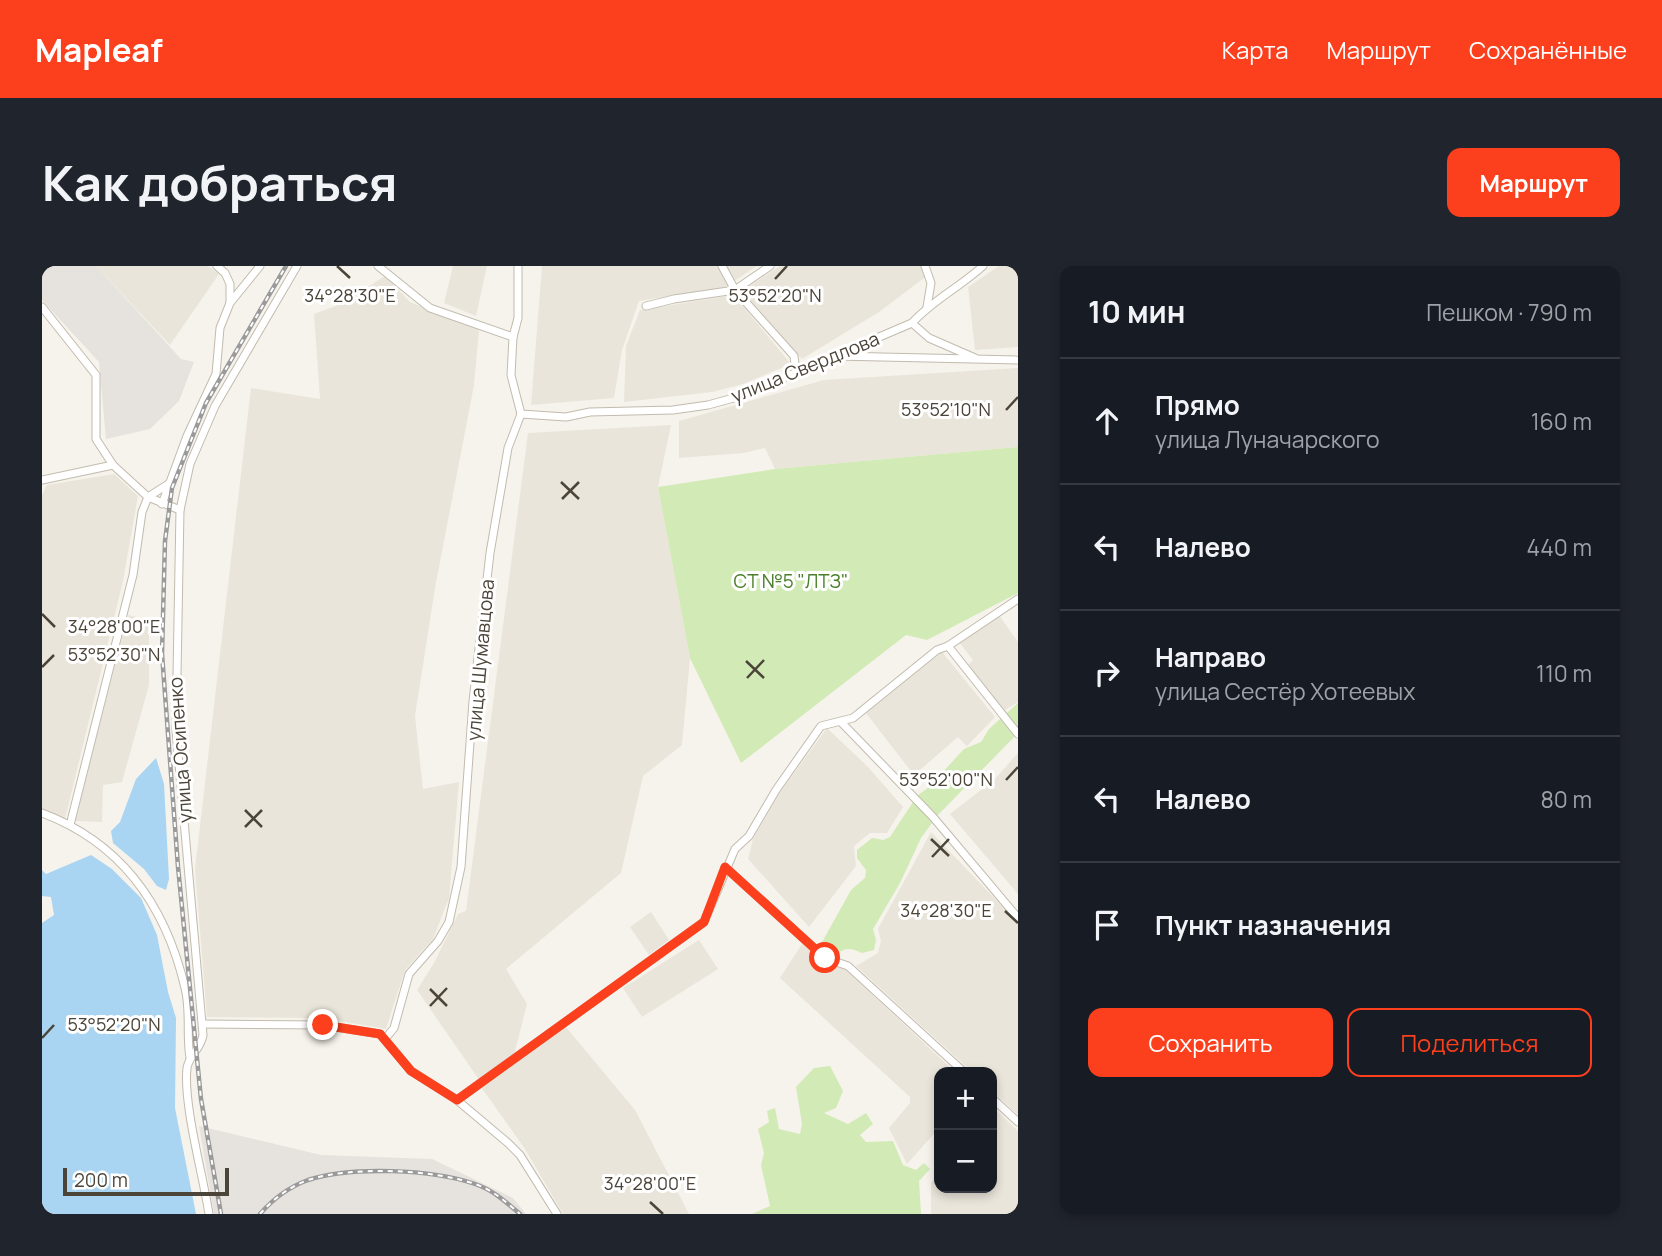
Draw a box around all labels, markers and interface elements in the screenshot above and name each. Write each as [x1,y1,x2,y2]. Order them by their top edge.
text: Mapleaf [35,27,163,72]
text: Карта [1222,33,1289,66]
text: Маршрут [1327,33,1431,66]
text: Сохранённые [1469,33,1627,66]
button: Маршрут [1447,148,1620,217]
text: Как добраться [42,149,397,216]
text: 34°28'30"E [304,283,396,307]
text: 53°52'20"N [728,283,822,307]
text: 10 мин [1088,291,1186,332]
text: Пешком · 790 m [1426,296,1592,328]
street label: улица Свердлова [727,325,883,409]
text: Прямо [1155,387,1240,423]
text: 53°52'10"N [901,397,991,421]
icon: ahead [1088,402,1126,440]
text: 160 m [1531,405,1592,437]
text: улица Луначарского [1155,423,1380,455]
icon: left [1088,528,1126,566]
text: Налево [1155,529,1251,565]
text: 440 m [1527,531,1592,563]
park label: СТ №5 "ЛТЗ" [734,568,848,594]
street label: улица Шумавцова [460,578,500,742]
text: 34°28'00"E [68,614,160,638]
text: Направо [1155,639,1266,675]
text: 53°52'30"N [68,642,160,666]
icon: right [1088,654,1126,692]
text: 110 m [1536,657,1592,689]
text: улица Сестёр Хотеевых [1155,675,1415,707]
street label: улица Осипенко [162,676,198,824]
text: 53°52'00"N [899,767,993,791]
icon: left [1088,780,1126,818]
text: Налево [1155,781,1251,817]
text: 80 m [1541,783,1592,815]
text: 34°28'30"E [900,898,992,922]
icon: arrive [1088,906,1126,944]
text: Пункт назначения [1155,907,1391,943]
route start [809,942,840,973]
button: Сохранить [1088,1008,1333,1077]
button: Поделиться [1347,1008,1592,1077]
route end [307,1009,338,1040]
text: 53°52'20"N [67,1012,161,1036]
map controls [934,1067,997,1193]
button: + [934,1067,997,1130]
button: − [934,1130,997,1193]
scale bar [63,1165,229,1197]
text: 200 m [74,1167,128,1193]
text: 34°28'00"E [604,1171,696,1195]

